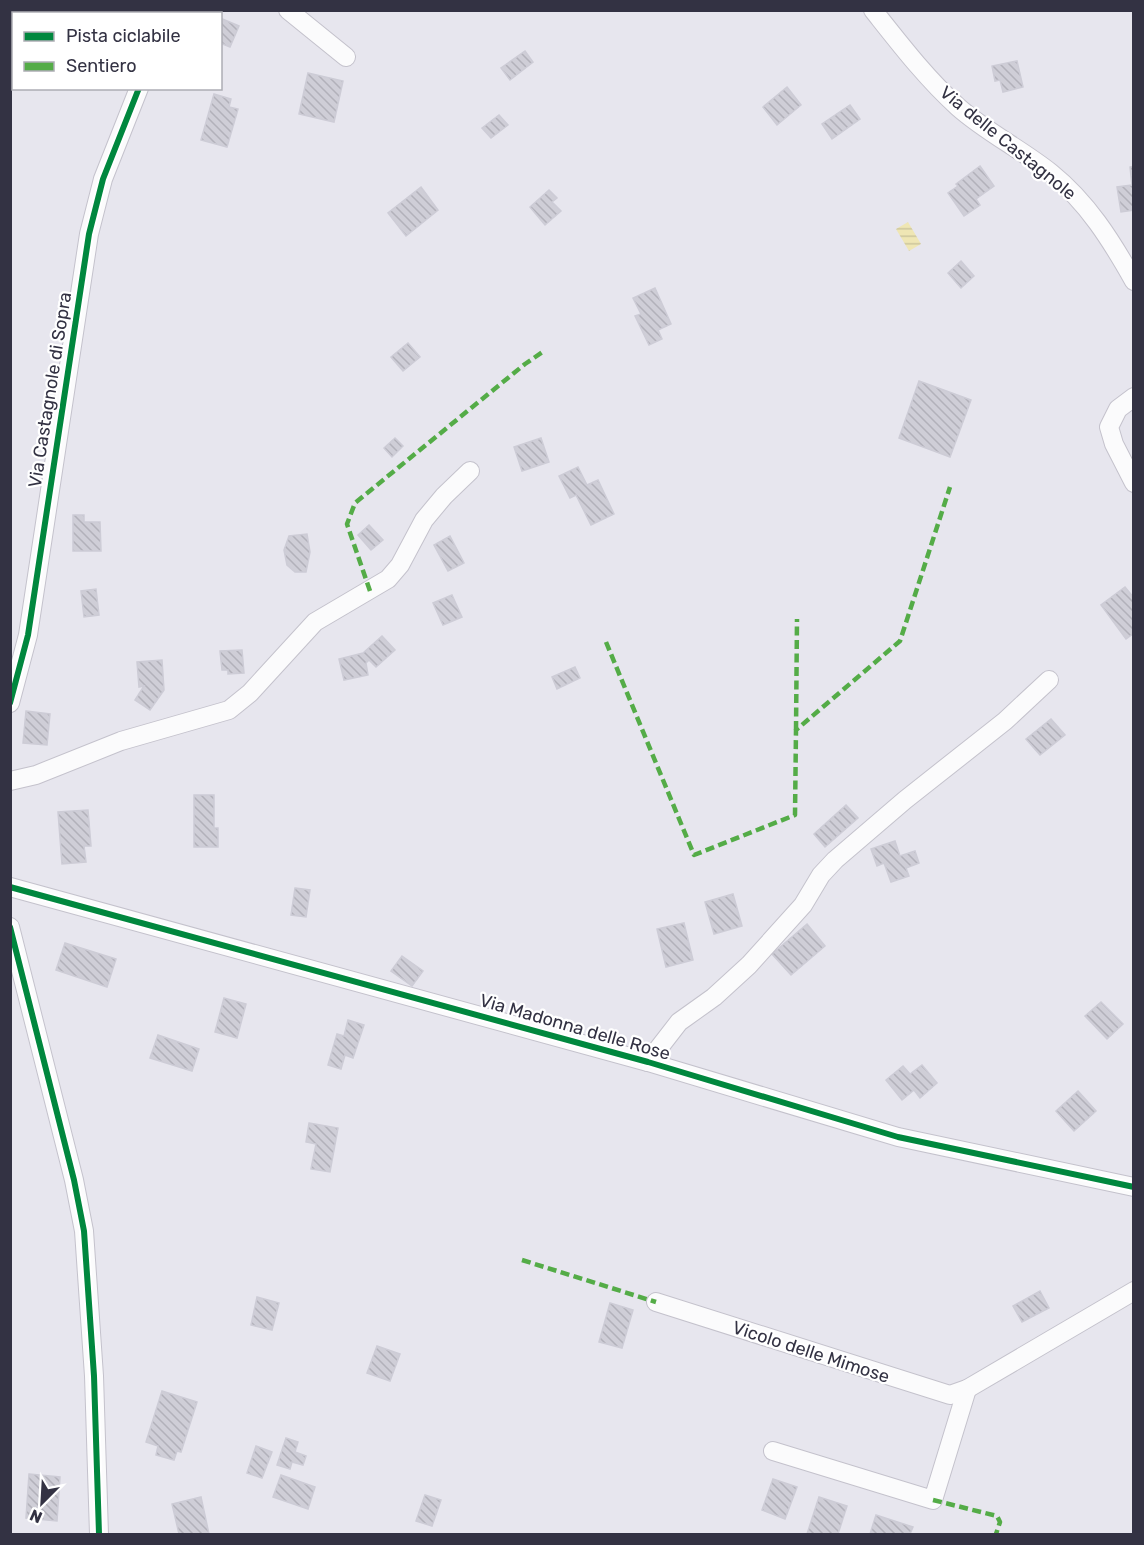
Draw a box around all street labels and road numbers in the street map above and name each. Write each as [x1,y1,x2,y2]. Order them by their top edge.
street label: Via delle Castagnole [935,81,1081,205]
street label: Via Castagnole di Sopra [24,291,76,489]
street label: Via Madonna delle Rose [477,989,673,1065]
street label: Vicolo delle Mimose [730,1316,892,1388]

